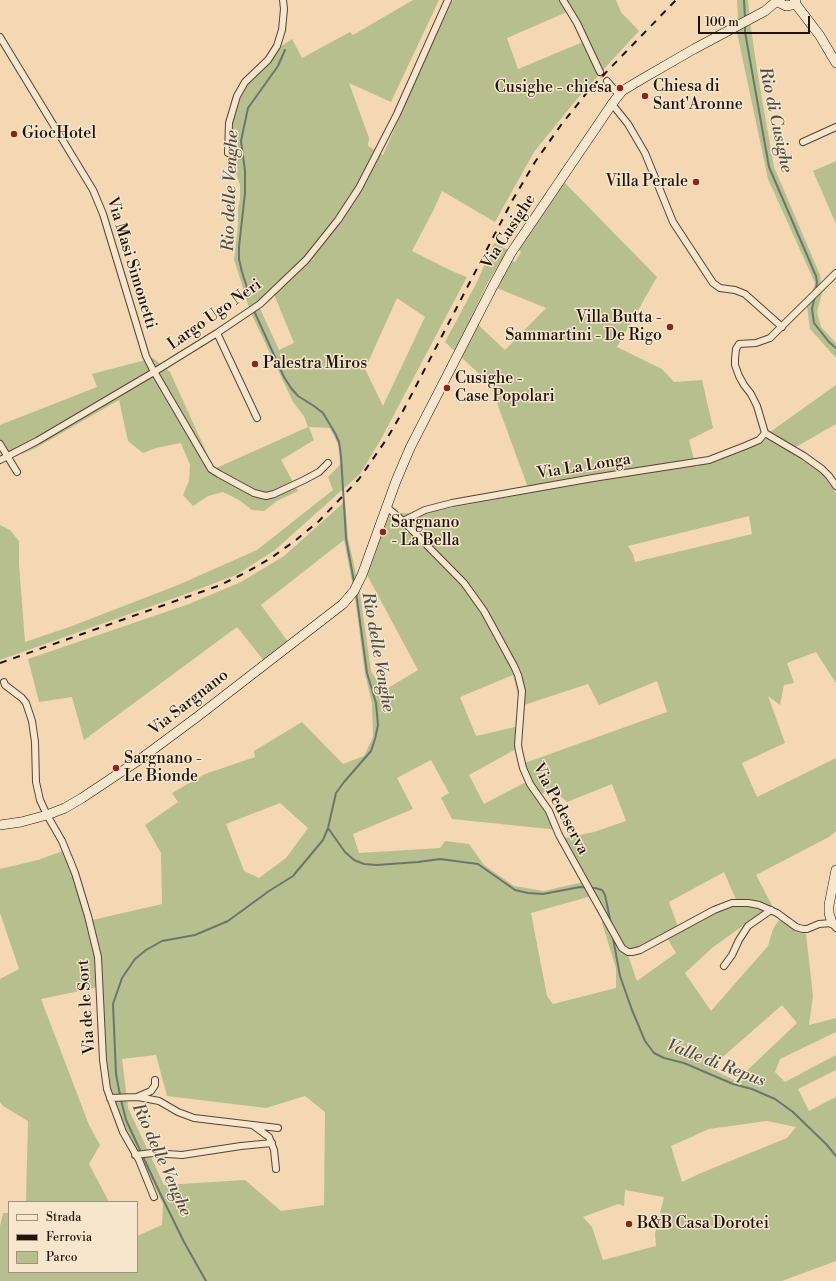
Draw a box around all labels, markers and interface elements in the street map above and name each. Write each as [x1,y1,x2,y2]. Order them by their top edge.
scale bar [700,8,812,34]
text: 100 m [705,15,739,30]
water label: Rio di Cusighe [754,65,796,175]
place label: Chiesa di Sant'Aronne [653,77,743,115]
place label: Cusighe - chiesa [495,78,612,98]
marker: Cusighe - chiesa [615,83,625,93]
marker: Chiesa di Sant'Aronne [640,91,650,101]
place label: GiocHotel [22,124,96,144]
marker: GiocHotel [9,129,19,139]
water label: Rio delle Venghe [219,130,243,252]
place label: Villa Perale [606,172,688,192]
marker: Villa Perale [691,177,701,187]
street label: Via Cusighe [478,191,540,273]
street label: Via Masi Simonetti [102,195,160,331]
street label: Largo Ugo Neri [164,275,266,355]
place label: Villa Butta - Sammartini - De Rigo [505,308,662,346]
marker: Villa Butta - Sammartini - De Rigo [665,322,675,332]
place label: Palestra Miros [263,354,367,374]
marker: Palestra Miros [250,359,260,369]
place label: Cusighe - Case Popolari [455,369,555,407]
marker: Cusighe - Case Popolari [442,383,452,393]
street label: Via La Longa [536,450,632,484]
place label: Sargnano - La Bella [391,513,460,551]
marker: Sargnano - La Bella [378,527,388,537]
water label: Rio delle Venghe [356,590,398,714]
street label: Via Sargnano [145,666,233,740]
place label: Sargnano - Le Bionde [124,749,202,787]
street label: Via Pedeserva [528,760,592,858]
marker: Sargnano - Le Bionde [111,763,121,773]
street label: Via de le Sort [74,959,100,1055]
water label: Valle di Repus [664,1036,768,1092]
water label: Rio delle Venghe [127,1100,195,1220]
legend [8,1201,138,1273]
text: Strada [46,1210,81,1225]
place label: B&B Casa Dorotei [637,1214,769,1234]
marker: B&B Casa Dorotei [624,1219,634,1229]
text: Ferrovia [46,1230,92,1245]
text: Parco [46,1250,78,1265]

